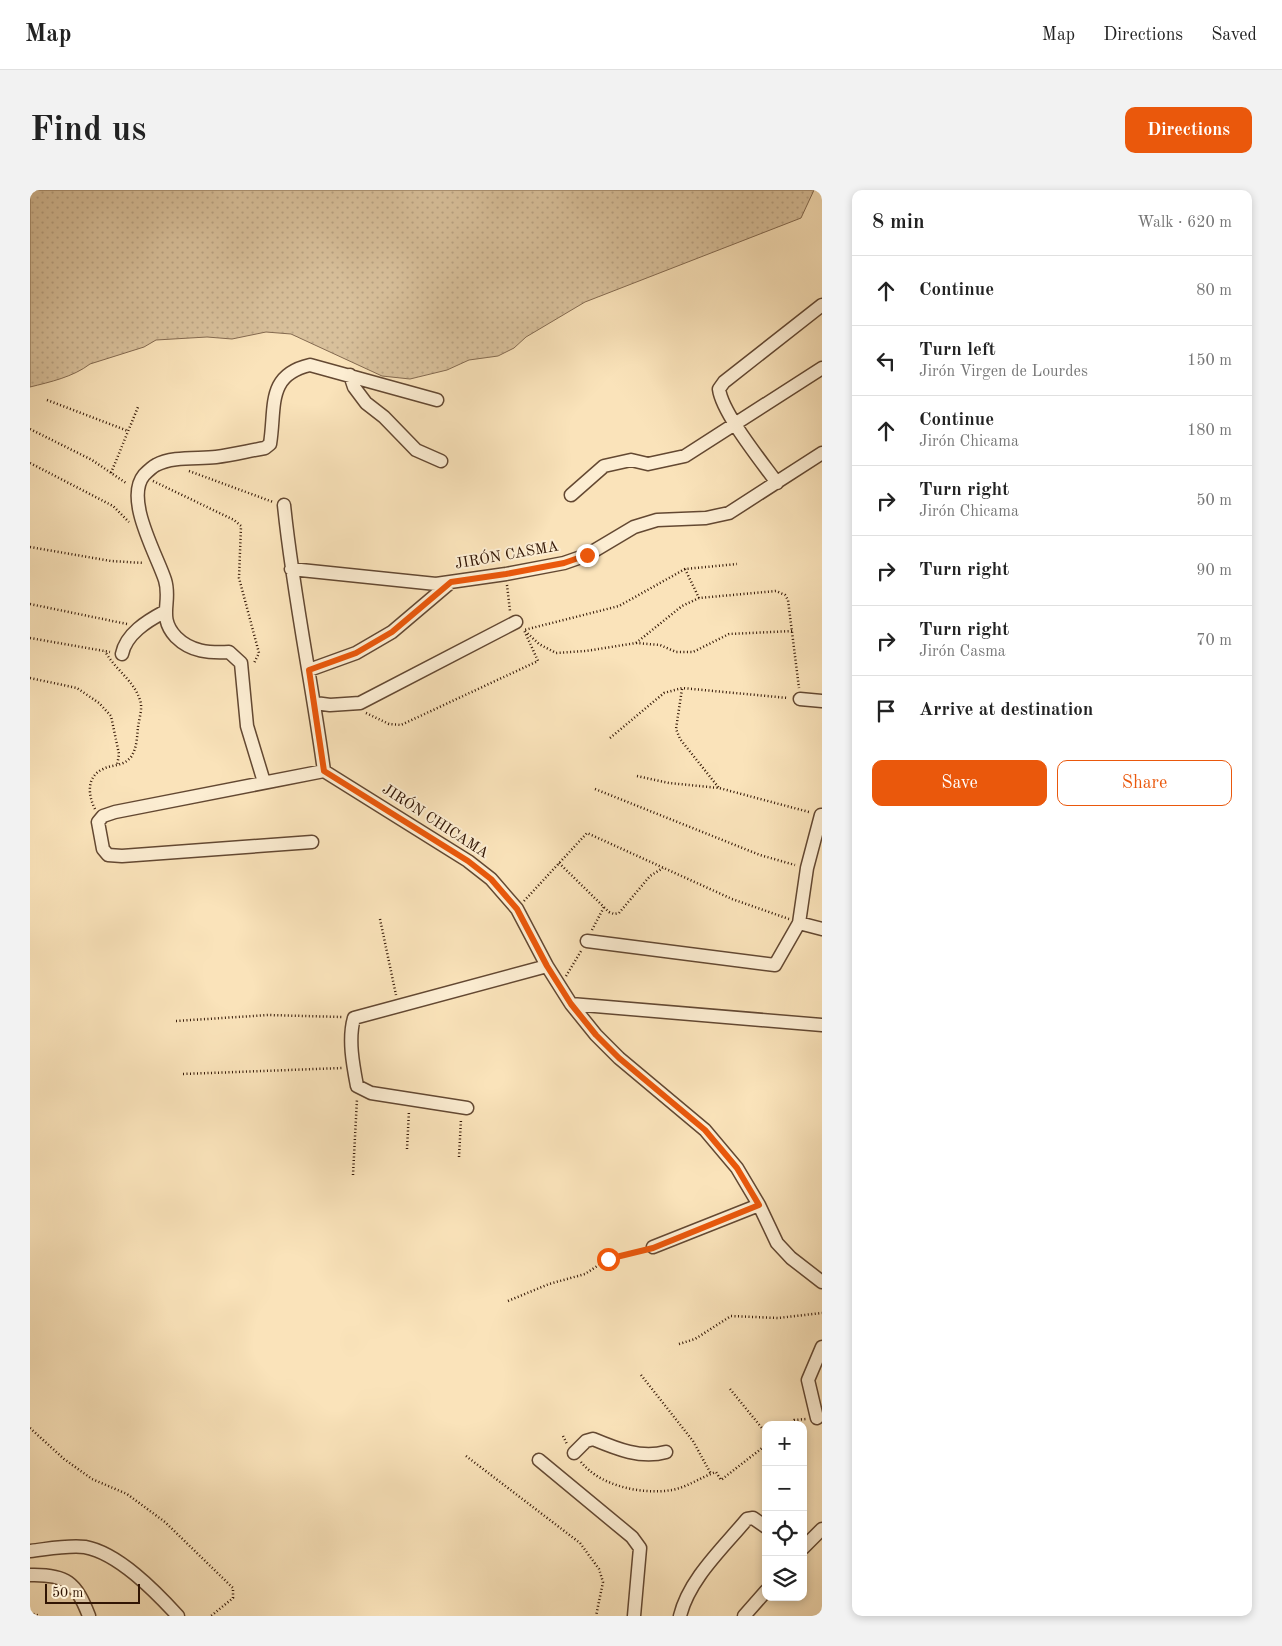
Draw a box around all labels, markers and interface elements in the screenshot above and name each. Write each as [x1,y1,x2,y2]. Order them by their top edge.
text: Map [25,23,72,47]
text: Map [1042,26,1075,44]
text: Directions [1103,26,1183,44]
text: Saved [1211,26,1257,44]
button: Directions [1125,107,1252,153]
text: Find us [30,113,146,148]
text: 8 min [872,212,925,233]
text: Walk · 620 m [1137,215,1232,231]
icon: ahead [872,277,900,305]
text: Continue [919,281,994,300]
text: 80 m [1196,283,1232,299]
text: Turn left [919,341,996,360]
icon: left [872,347,900,375]
text: 150 m [1187,353,1232,369]
text: Jirón Virgen de Lourdes [919,364,1088,380]
text: Continue [919,411,994,430]
icon: ahead [872,417,900,445]
text: 180 m [1187,423,1232,439]
text: Jirón Chicama [919,434,1019,450]
text: Turn right [919,481,1009,500]
icon: right [872,487,900,515]
text: 50 m [1196,493,1232,509]
text: Jirón Chicama [919,504,1019,520]
street label: JIRÓN CASMA [453,535,561,573]
route end [576,544,599,567]
icon: right [872,557,900,585]
text: Turn right [919,561,1009,580]
text: 90 m [1196,563,1232,579]
text: Turn right [919,621,1009,640]
icon: right [872,627,900,655]
text: 70 m [1196,633,1232,649]
text: Jirón Casma [919,644,1006,660]
icon: arrive [872,697,900,725]
text: Arrive at destination [919,701,1093,720]
button: Save [872,760,1047,806]
button: Share [1057,760,1232,806]
street label: JIRÓN CHICAMA [379,779,494,862]
route start [597,1248,620,1271]
map controls [762,1421,807,1601]
button: + [762,1421,807,1466]
button: − [762,1466,807,1511]
button: locate [762,1511,807,1556]
button: layers [762,1556,807,1601]
scale bar [45,1581,140,1604]
text: 50 m [52,1586,83,1600]

